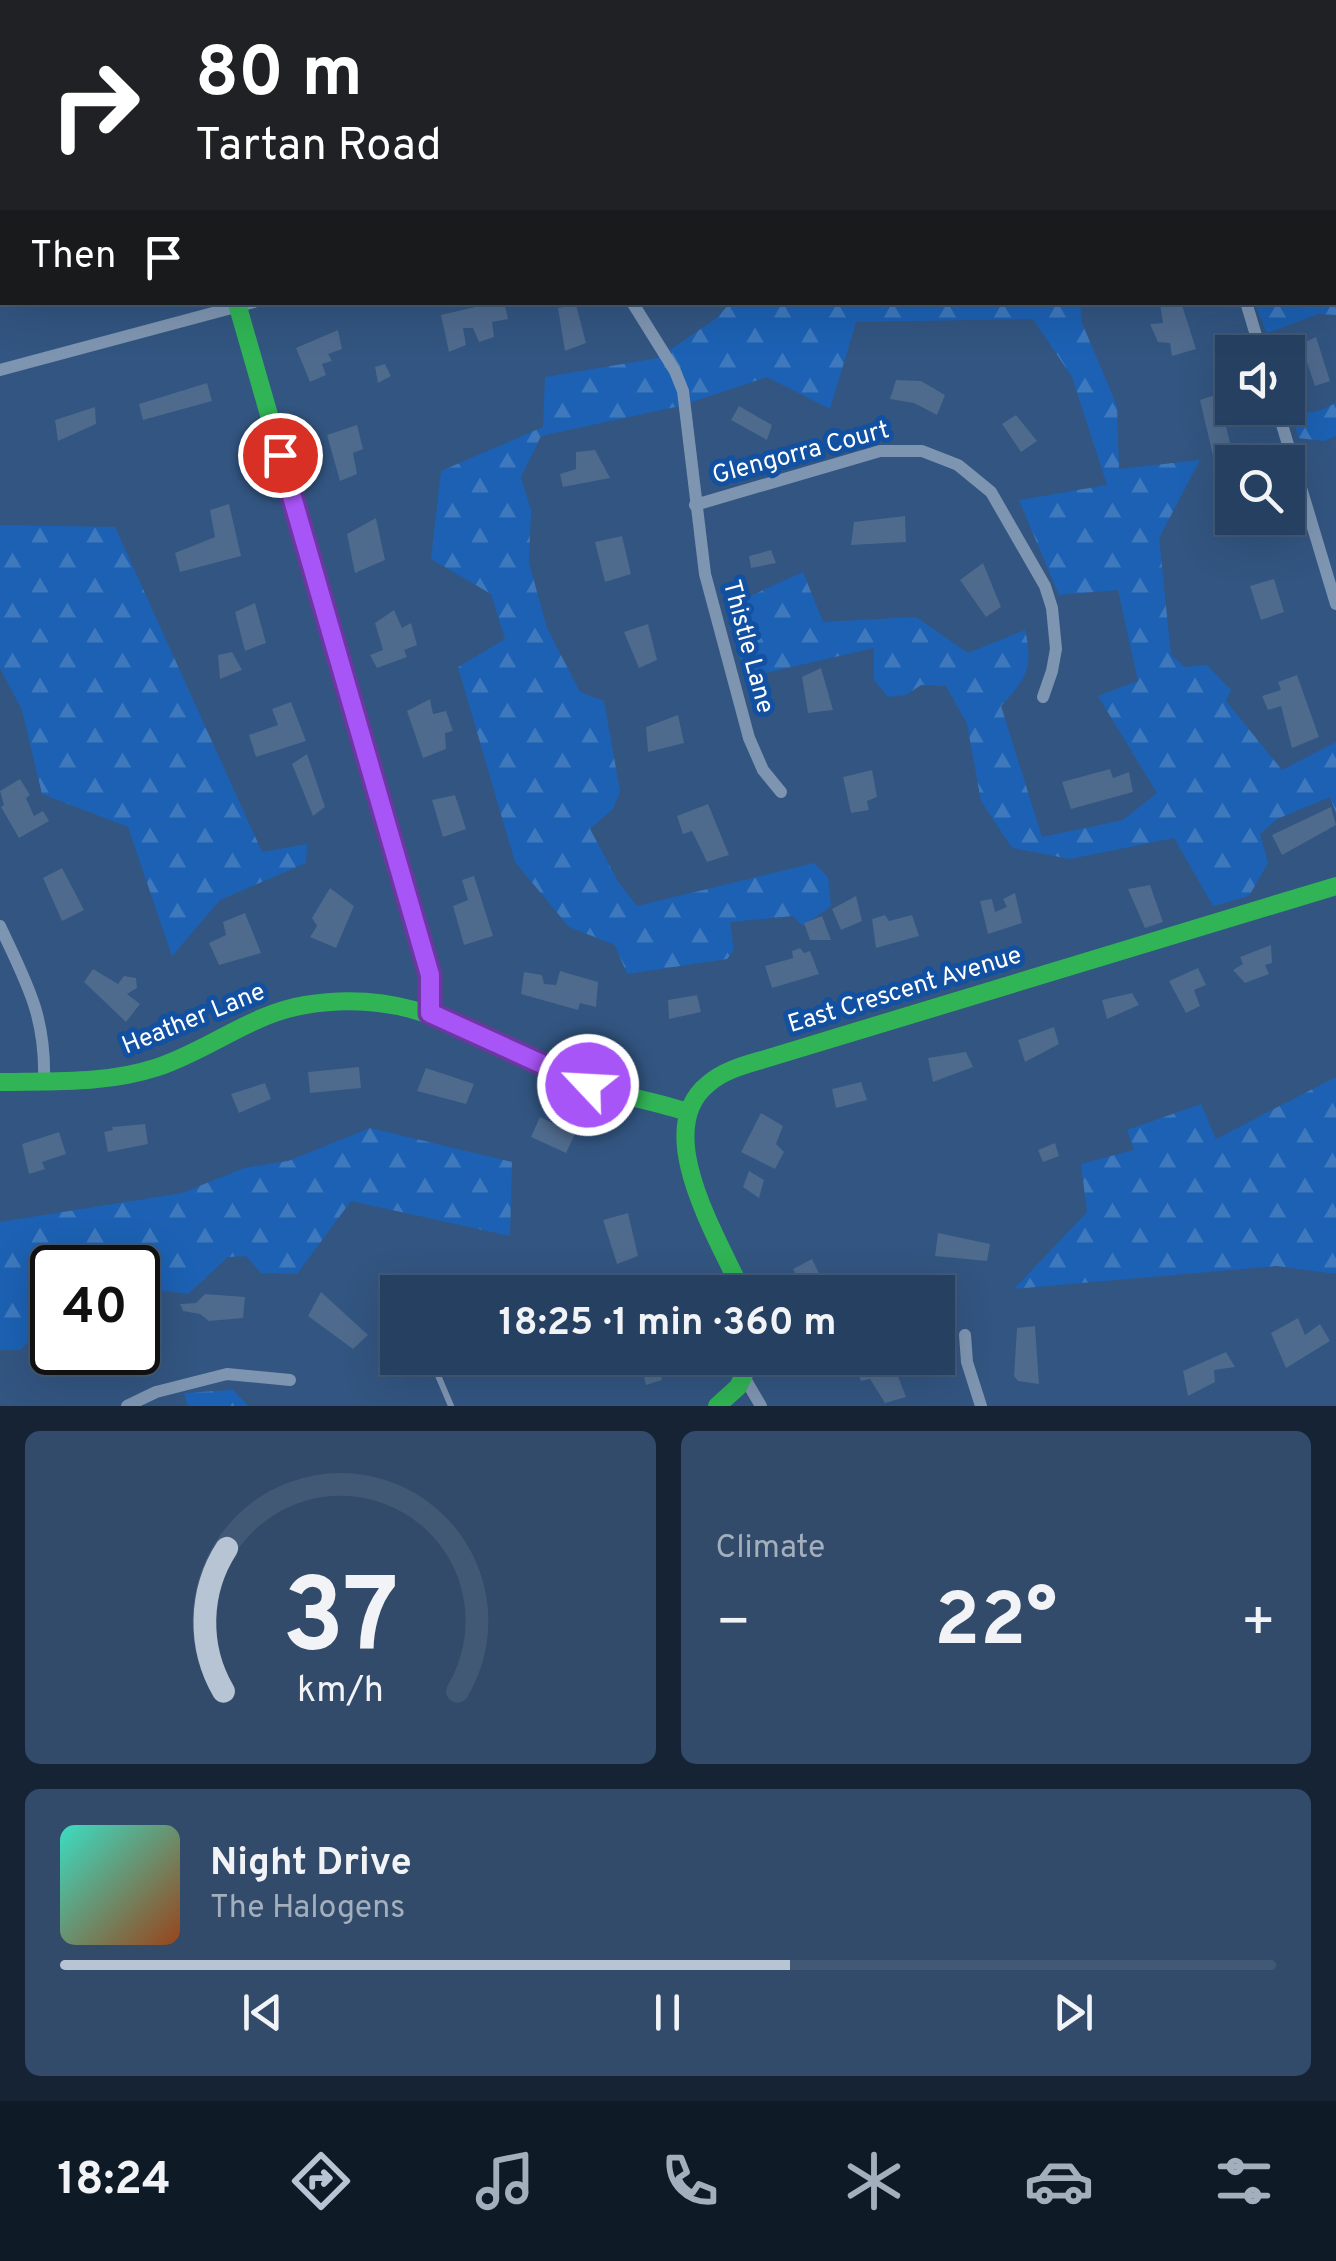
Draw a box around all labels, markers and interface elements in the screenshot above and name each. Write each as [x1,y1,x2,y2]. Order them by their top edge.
text: 80 m [195,32,363,121]
icon: right [30,40,160,170]
text: Tartan Road [195,119,442,176]
icon: arrive [136,230,191,285]
text: Then [30,233,116,282]
map controls [1215,335,1305,535]
button: sound [1215,335,1305,425]
pin [238,413,323,498]
street label: Glengorra Court [709,415,893,493]
icon: arrive [253,428,308,483]
button: search [1215,445,1305,535]
street label: Thistle Lane [714,577,780,717]
street label: East Crescent Avenue [784,940,1026,1042]
street label: Heather Lane [118,977,270,1063]
position arrow [536,1033,640,1137]
speed limit sign: 40 [30,1245,160,1375]
text: 18:25 · 1 min · 360 m [499,1300,836,1349]
text: Climate [716,1529,825,1569]
text: 37 [282,1557,398,1689]
text: 22° [934,1577,1057,1672]
text: − [716,1590,751,1660]
text: + [1241,1590,1276,1660]
text: km/h [297,1669,384,1715]
text: Night Drive [210,1840,412,1889]
text: The Halogens [210,1889,405,1929]
icon: previous [235,1985,290,2040]
icon: pause [640,1985,695,2040]
icon: next [1046,1985,1101,2040]
icon: directions [286,2146,356,2216]
icon: music [470,2146,540,2216]
icon: phone [655,2146,725,2216]
icon: climate [839,2146,909,2216]
icon: car [1024,2146,1094,2216]
icon: filters [1209,2146,1279,2216]
text: 18:24 [57,2153,171,2210]

